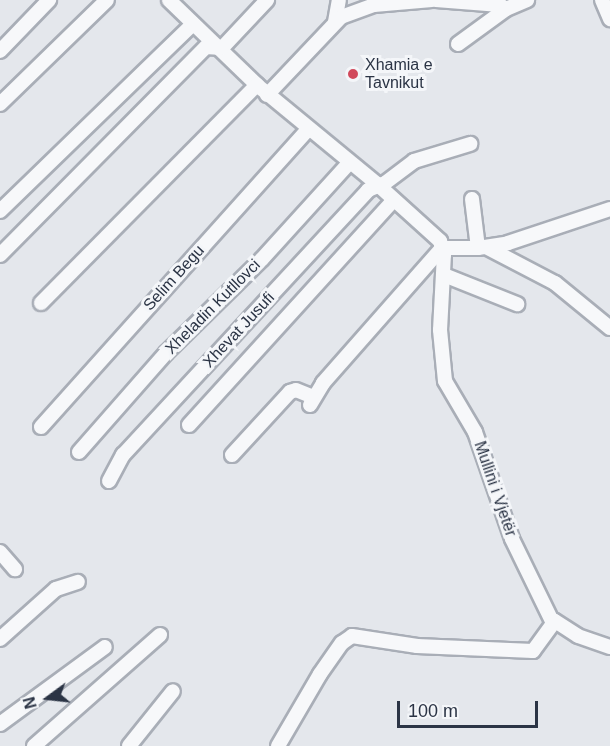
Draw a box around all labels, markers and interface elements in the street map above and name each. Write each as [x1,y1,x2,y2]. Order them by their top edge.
place label: Xhamia e Tavnikut [365,55,433,93]
marker: Xhamia e Tavnikut [346,67,360,81]
street label: Selim Begu [139,241,209,315]
street label: Xheladin Kutllovci [162,256,264,358]
street label: Xhevat Jusufi [199,288,279,372]
street label: Mullini i Vjetër [470,439,520,539]
north arrow [18,668,78,728]
scale bar [400,689,541,727]
text: N [20,695,40,711]
text: 100 m [408,701,458,721]

